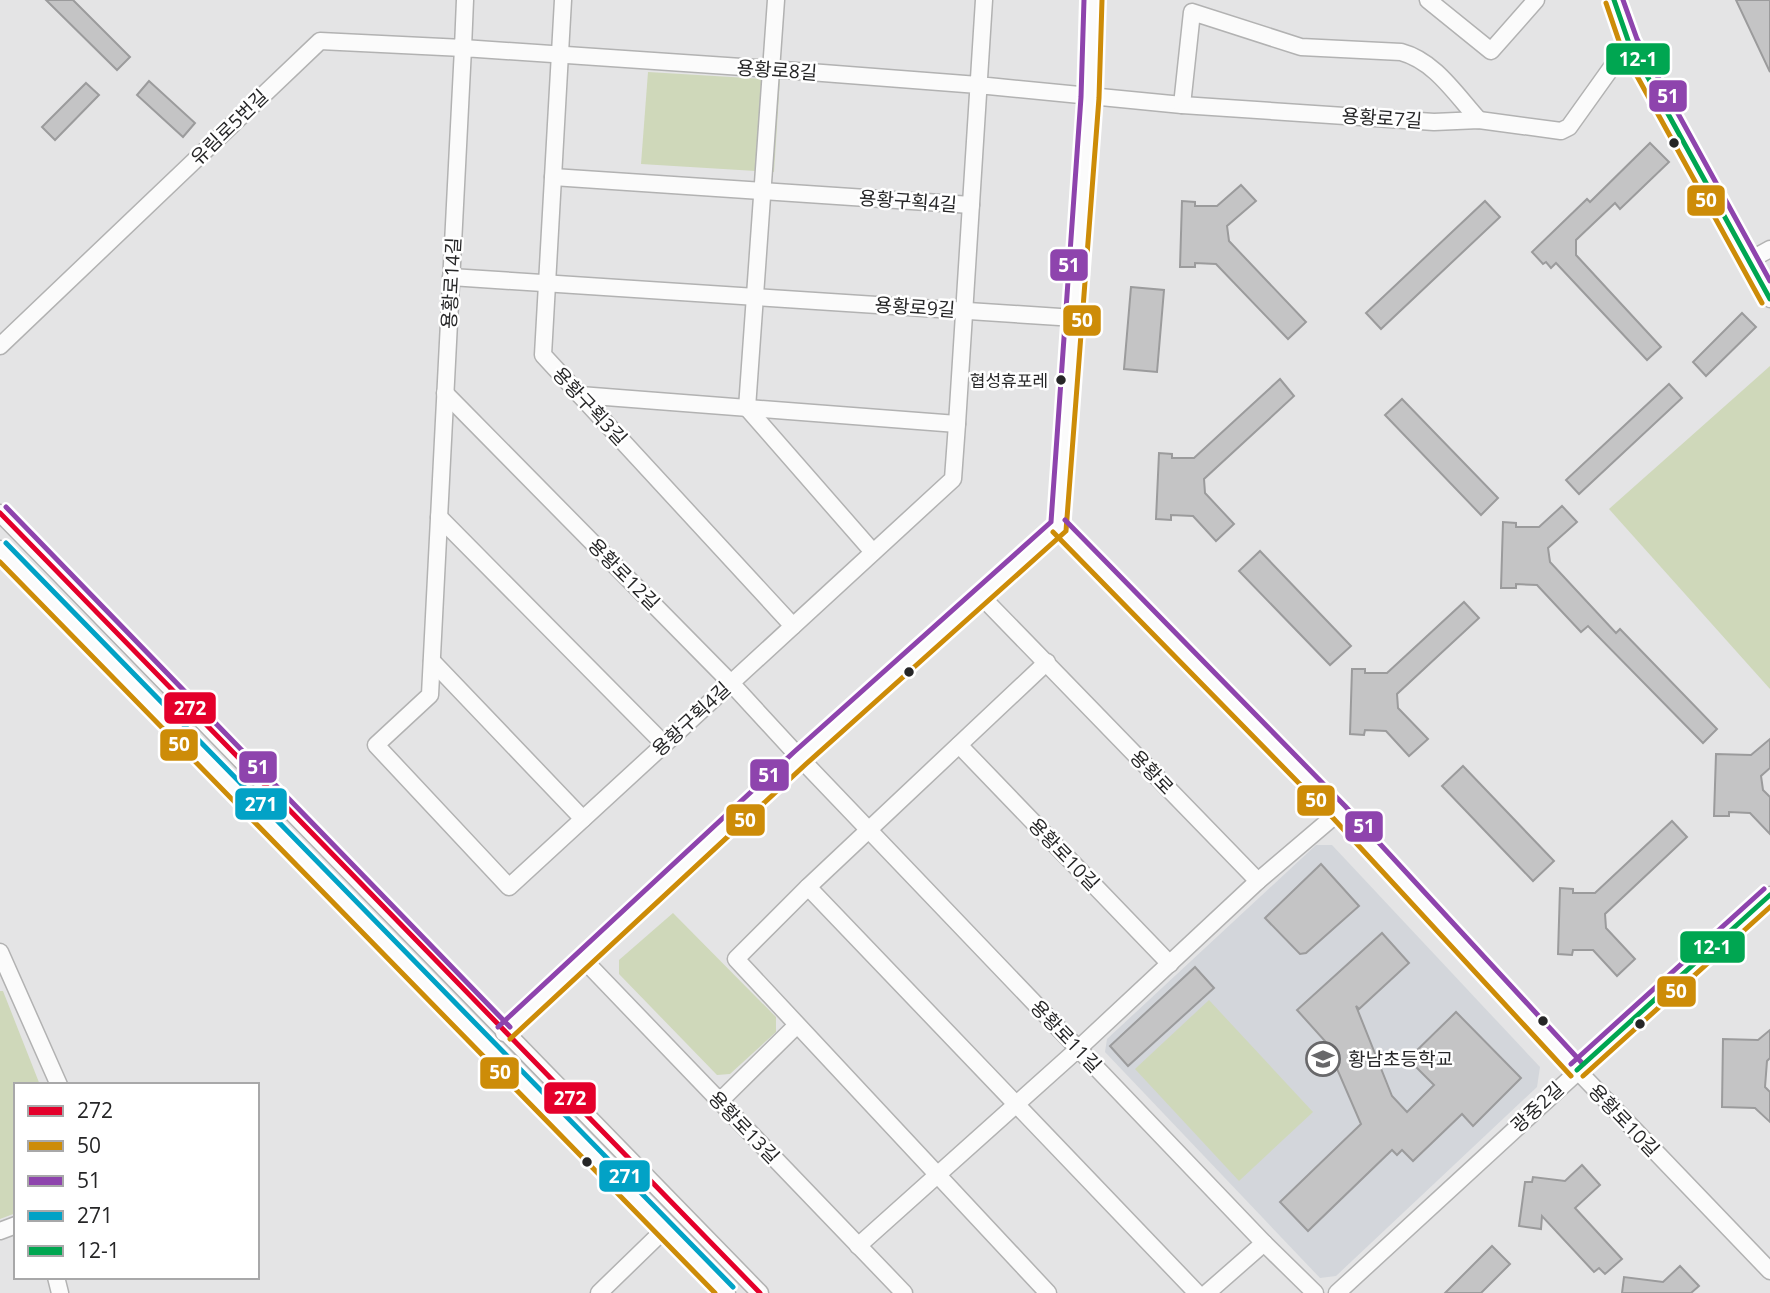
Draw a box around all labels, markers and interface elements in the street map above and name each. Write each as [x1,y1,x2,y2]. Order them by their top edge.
line badge: 12-1 [1605,42,1671,76]
text: 12-1 [1619,46,1657,72]
street label: 용황로8길 [736,54,818,86]
line badge: 51 [1648,79,1688,113]
text: 51 [1657,83,1679,109]
street label: 유림로5번길 [185,84,273,170]
street label: 용황로7길 [1341,102,1423,134]
unlabelled marker [1667,136,1681,150]
line badge: 50 [1686,184,1726,217]
street label: 용황구획4길 [858,185,958,217]
text: 50 [1695,187,1717,213]
street label: 용황로14길 [436,237,466,329]
line badge: 51 [1049,248,1089,282]
text: 51 [1058,252,1080,278]
street label: 용황로9길 [874,291,956,323]
line badge: 50 [1062,304,1102,337]
text: 50 [1071,307,1093,333]
street label: 용황구획3길 [547,361,633,451]
place label: 협성휴포레 [970,369,1048,392]
marker: 협성휴포레 [1054,373,1068,387]
street label: 용황로12길 [582,532,666,616]
unlabelled marker [902,665,916,679]
street label: 용황구획4길 [646,676,736,762]
line badge: 272 [163,691,217,725]
text: 272 [174,695,206,721]
line badge: 50 [159,728,199,762]
text: 50 [168,731,190,757]
street label: 용황로 [1124,744,1180,800]
line badge: 51 [238,750,278,784]
text: 51 [247,754,269,780]
line badge: 51 [749,758,790,792]
text: 51 [758,762,780,788]
line badge: 50 [1296,784,1336,817]
line badge: 271 [234,787,288,821]
text: 50 [1305,787,1327,813]
text: 271 [245,791,277,817]
line badge: 50 [725,803,766,837]
text: 50 [734,807,756,833]
line badge: 51 [1344,810,1384,843]
street label: 용황로10길 [1023,812,1105,896]
text: 51 [1353,813,1375,839]
line badge: 12-1 [1679,930,1746,964]
text: 12-1 [1693,934,1731,960]
line badge: 50 [1656,975,1697,1008]
text: 50 [1665,978,1687,1004]
street label: 용황로11길 [1025,994,1107,1078]
unlabelled marker [1536,1014,1550,1028]
unlabelled marker [1633,1017,1647,1031]
school or university icon: 황남초등학교 [1304,1040,1342,1078]
place label: 황남초등학교 [1348,1046,1453,1072]
line badge: 50 [479,1056,520,1090]
text: 50 [489,1059,511,1085]
street label: 광중2길 [1505,1076,1569,1138]
street label: 용황로10길 [1583,1078,1665,1162]
line badge: 272 [543,1081,597,1115]
legend [14,1083,259,1279]
text: 272 [554,1085,586,1111]
street label: 용황로13길 [703,1085,785,1169]
text: 272 [77,1096,113,1124]
text: 50 [77,1131,101,1159]
unlabelled marker [580,1155,594,1169]
line badge: 271 [598,1159,651,1193]
text: 271 [609,1163,641,1189]
text: 51 [77,1166,101,1194]
text: 271 [77,1201,113,1229]
text: 12-1 [77,1236,120,1264]

